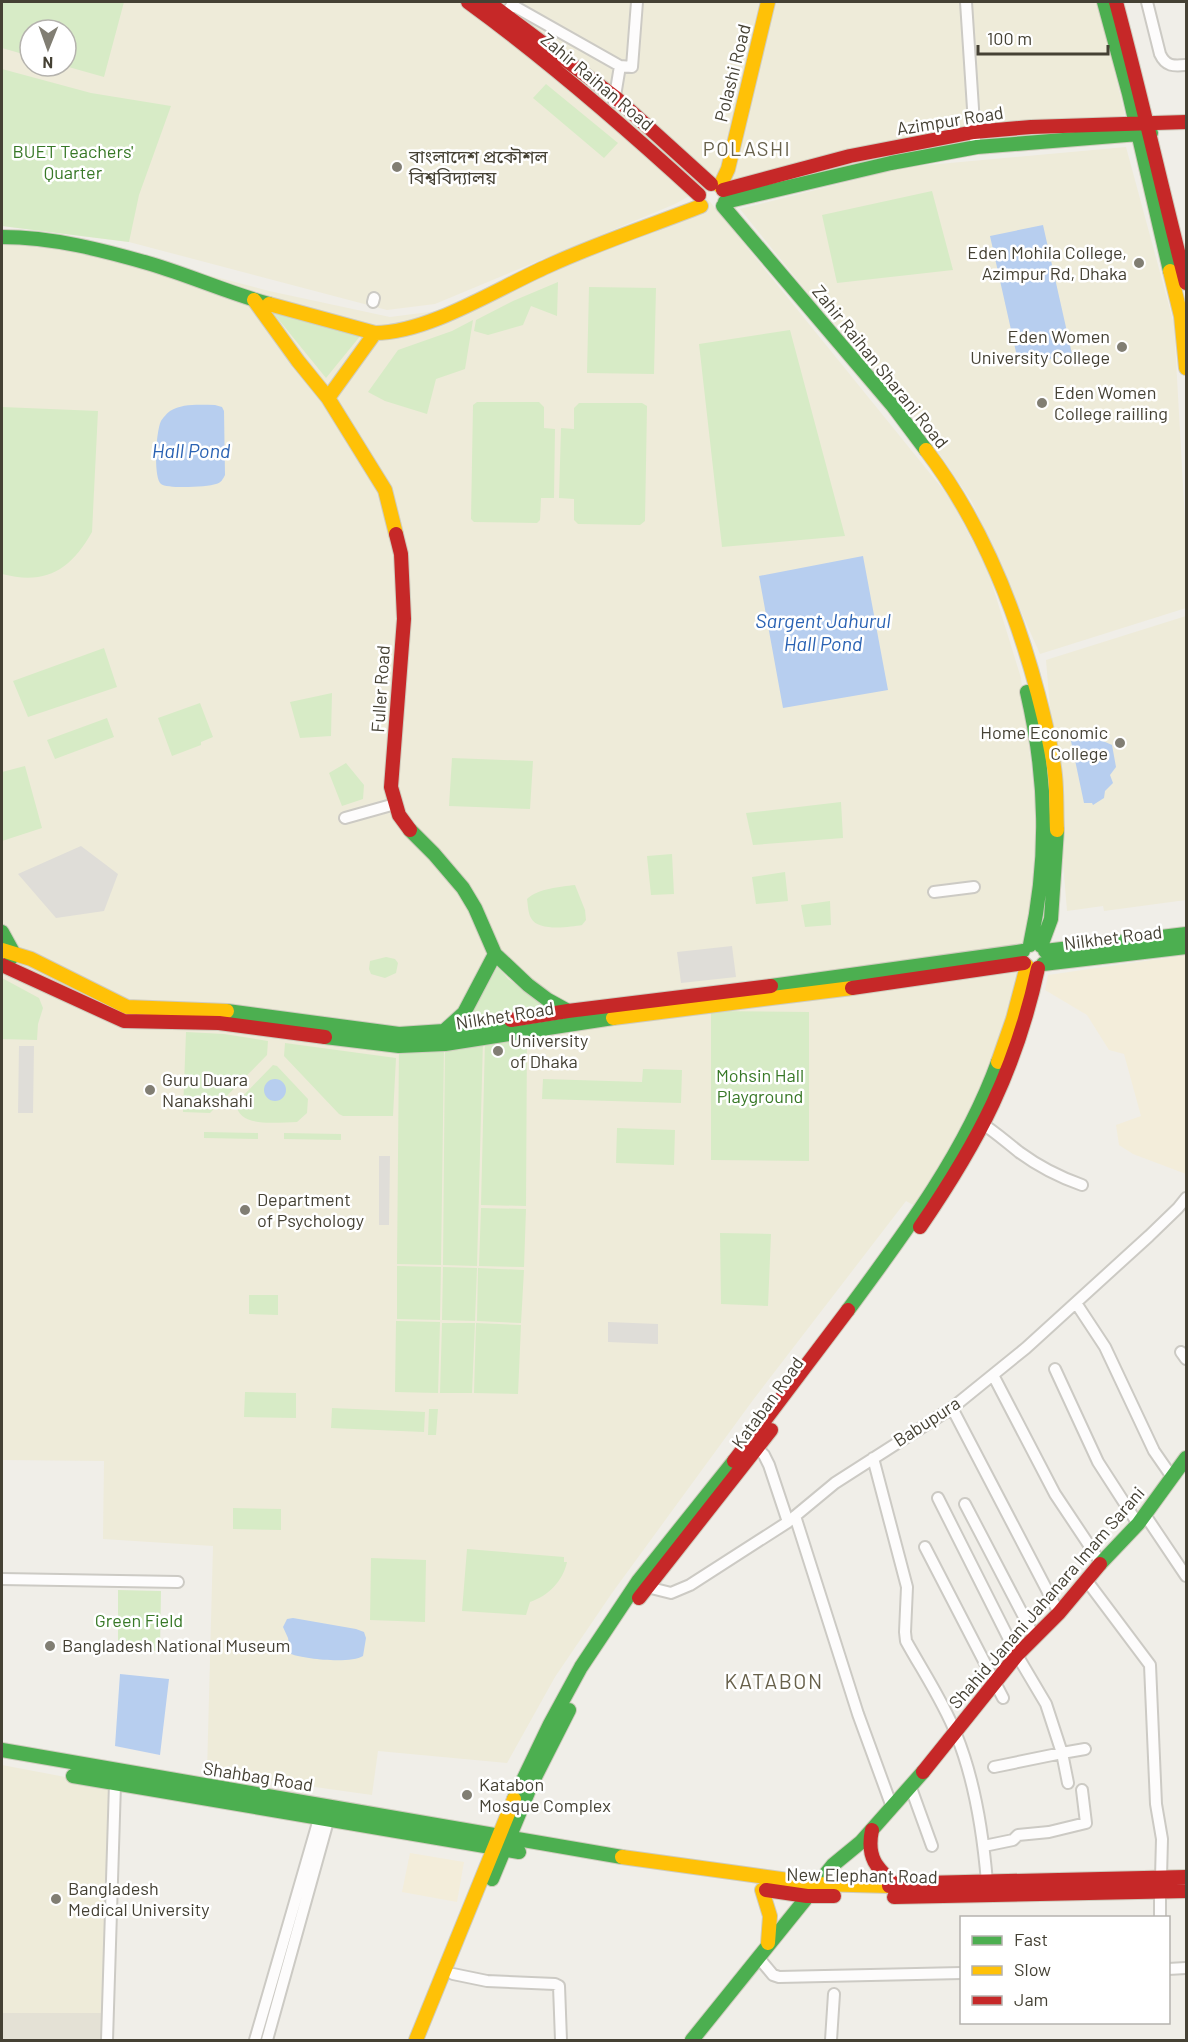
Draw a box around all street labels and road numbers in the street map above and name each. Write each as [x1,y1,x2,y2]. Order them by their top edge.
street label: Polashi Road [709,22,755,124]
street label: Zahir Raihan Road [537,28,658,135]
street label: Azimpur Road [895,101,1005,139]
street label: Zahir Raihan Sharani Road [808,280,953,452]
street label: Fuller Road [366,645,394,733]
street label: Nilkhet Road [1062,920,1163,954]
street label: Nilkhet Road [454,996,555,1034]
street label: Kataban Road [727,1352,808,1453]
street label: Babupura [889,1391,964,1451]
street label: Shahid Janani Jahanara Imam Sarani [944,1482,1149,1713]
street label: Shahbag Road [202,1756,315,1796]
street label: New Elephant Road [786,1863,938,1887]

